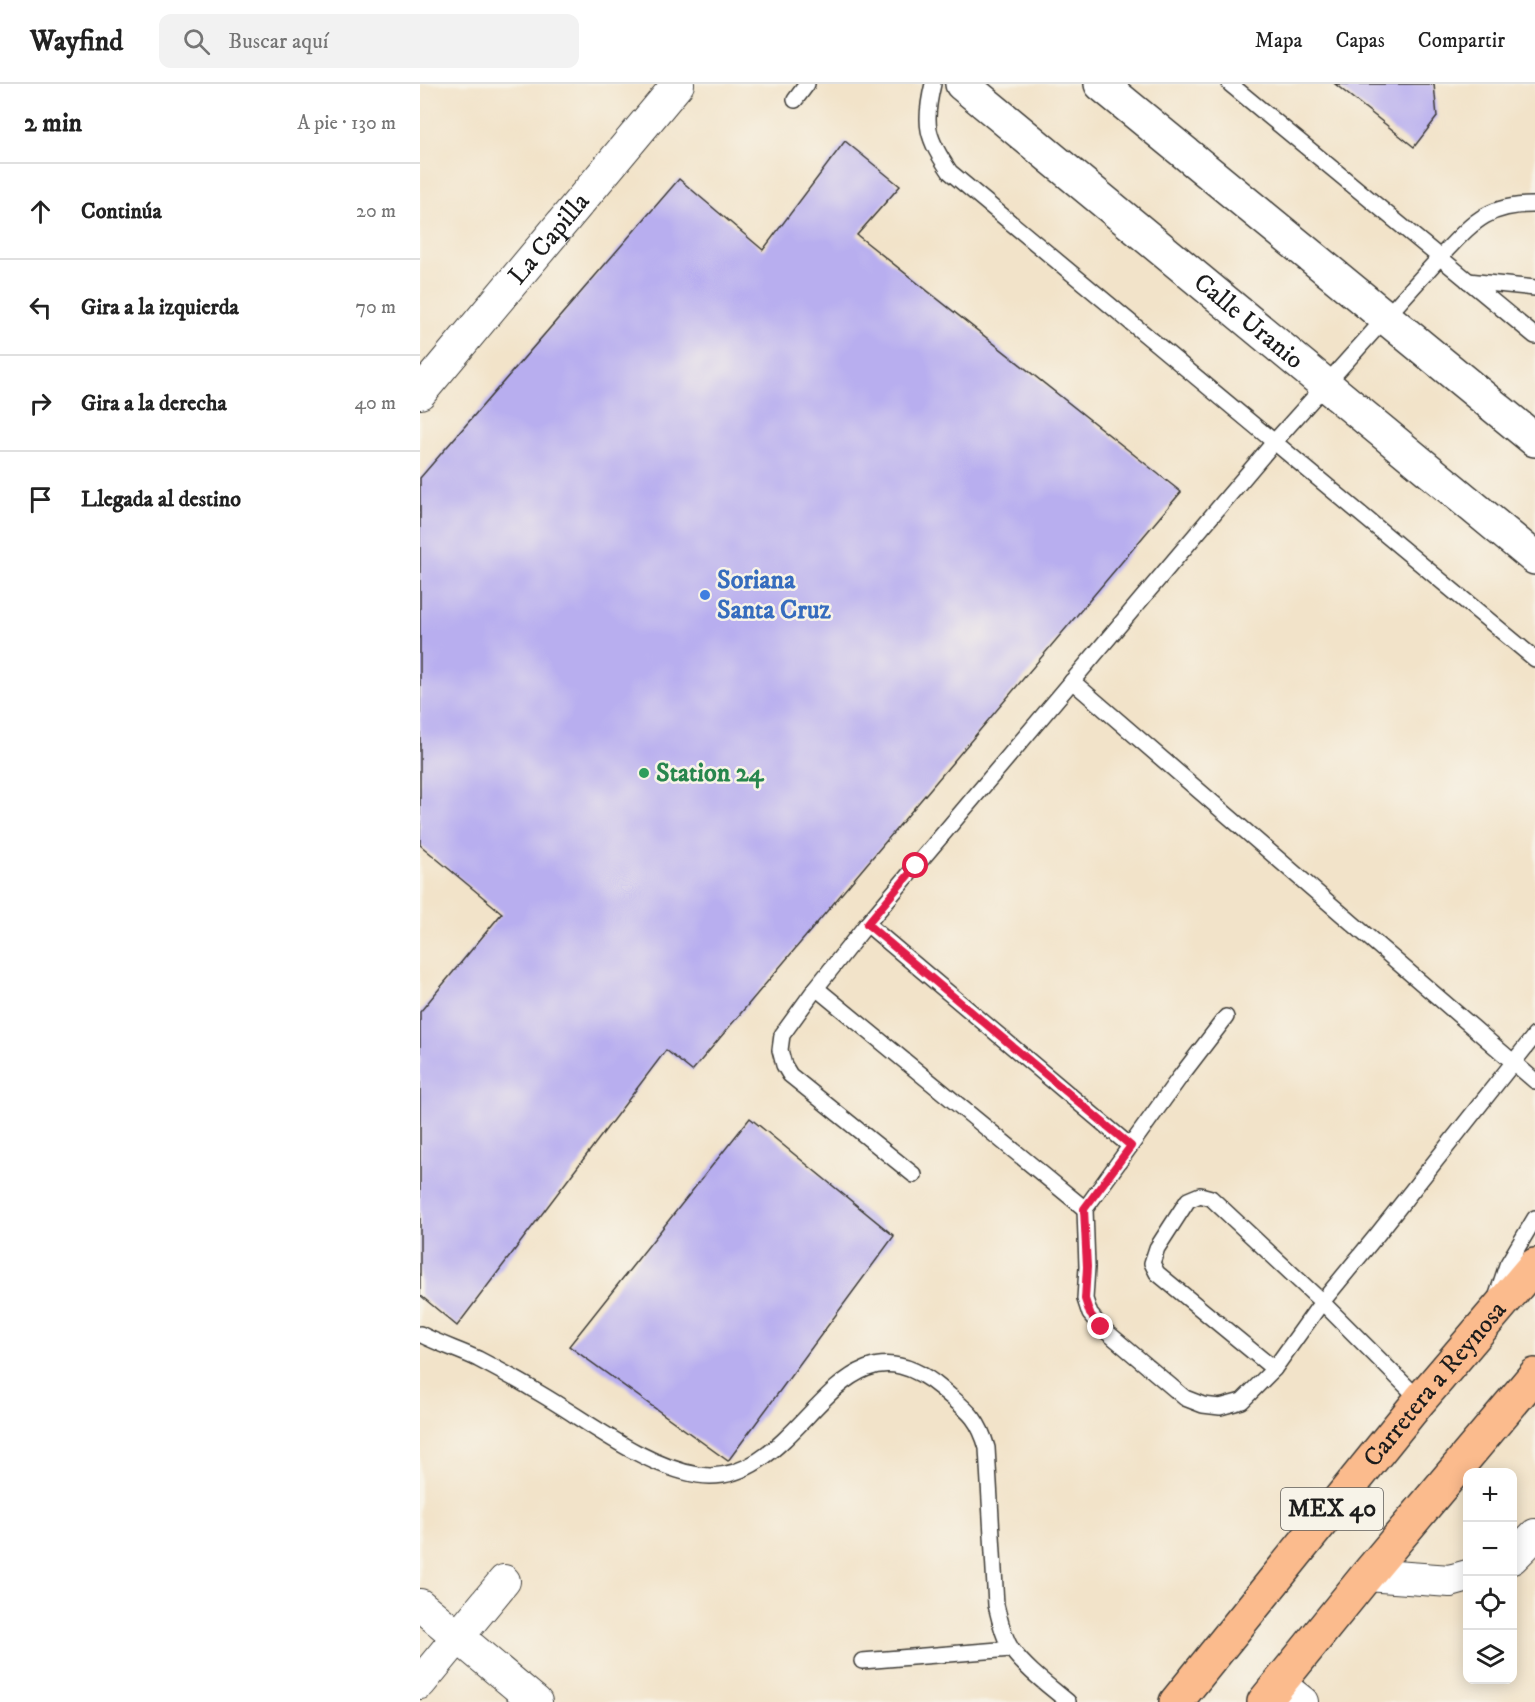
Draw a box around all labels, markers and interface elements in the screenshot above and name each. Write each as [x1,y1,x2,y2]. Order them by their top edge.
search box [159,14,579,68]
text: Wayfind [30,24,123,59]
icon: search [180,25,213,58]
text: Buscar aquí [228,28,328,55]
text: Mapa [1255,28,1302,54]
text: Capas [1335,28,1385,54]
text: Compartir [1418,28,1505,54]
text: 2 min [24,107,82,140]
text: A pie · 130 m [297,111,396,136]
street label: La Capilla [501,186,597,292]
icon: ahead [24,195,57,228]
text: Continúa [81,198,162,225]
text: 20 m [356,199,396,224]
street label: Calle Uranio [1187,266,1311,376]
icon: left [24,291,57,324]
text: Gira a la izquierda [81,294,239,321]
text: 70 m [355,295,396,320]
icon: right [24,387,57,420]
text: Gira a la derecha [81,390,227,417]
text: 40 m [354,391,396,416]
icon: arrive [24,483,57,516]
text: Llegada al destino [81,486,241,513]
place label: Soriana Santa Cruz [717,564,831,627]
marker: Soriana Santa Cruz [698,588,712,602]
place label: Station 24 [656,757,765,790]
marker: Station 24 [637,766,651,780]
route start [902,852,928,878]
street label: Carretera a Reynosa [1356,1294,1514,1474]
route end [1087,1313,1113,1339]
map controls [1463,1468,1517,1684]
button: + [1463,1468,1517,1522]
road number: MEX 40 [1281,1488,1383,1530]
button: − [1463,1522,1517,1576]
button: locate [1463,1576,1517,1630]
button: layers [1463,1630,1517,1684]

